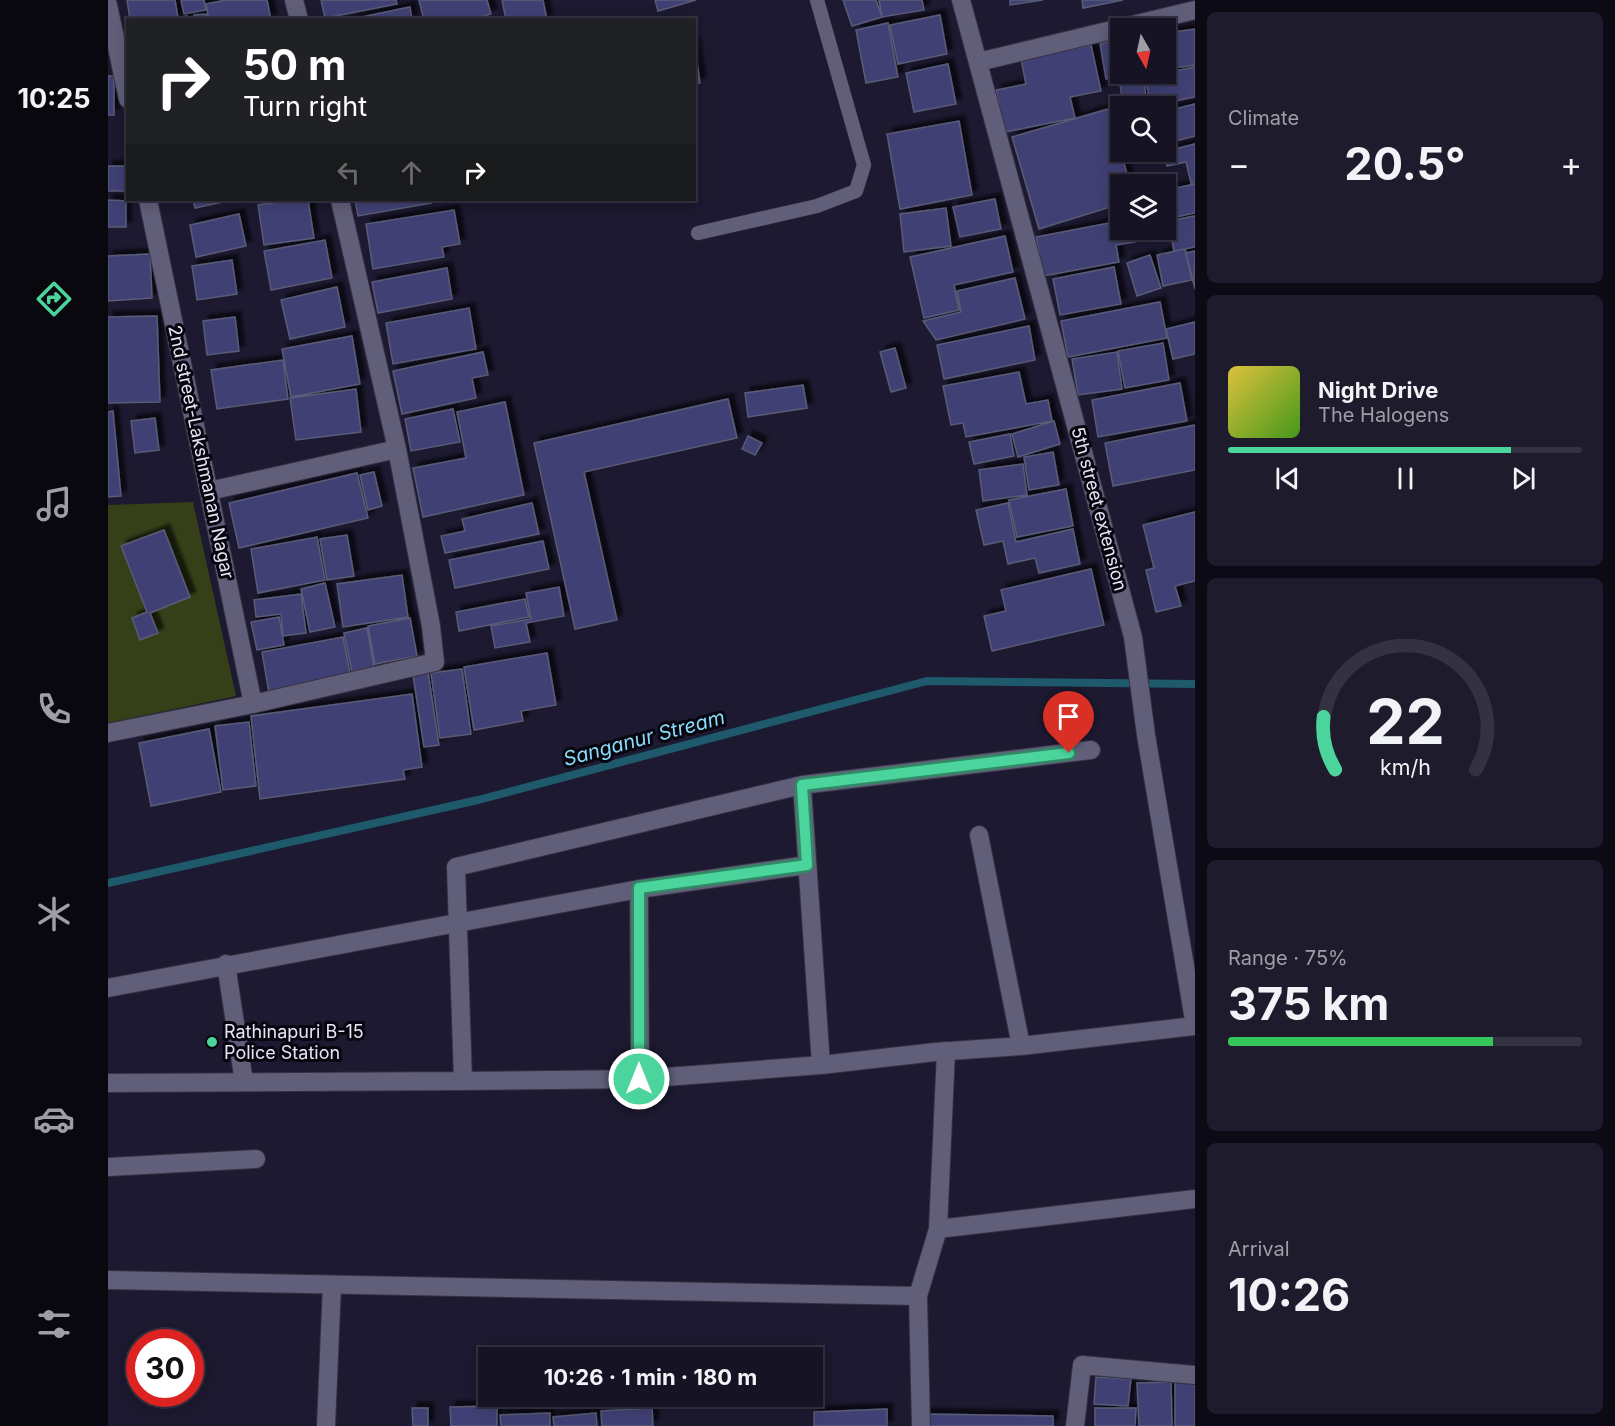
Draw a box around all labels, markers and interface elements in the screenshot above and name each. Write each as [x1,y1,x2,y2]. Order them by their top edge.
north arrow [1110,18,1176,84]
map controls [1110,18,1176,240]
text: 50 m [243,39,346,90]
icon: right [144,42,222,120]
text: 10:25 [17,82,91,115]
text: Turn right [243,90,367,123]
button: search [1110,96,1176,162]
text: Climate [1228,106,1299,130]
text: 20.5° [1344,136,1466,191]
text: − [1228,144,1250,184]
text: + [1560,144,1582,184]
icon: left [332,156,365,189]
icon: ahead [395,156,428,189]
icon: right [458,156,491,189]
button: layers [1110,174,1176,240]
icon: directions [33,278,75,320]
street label: 2nd street-Lakshmanan Nagar [164,323,239,581]
text: Night Drive [1318,377,1438,403]
text: The Halogens [1318,403,1449,427]
street label: 5th street extension [1068,425,1131,593]
icon: previous [1271,462,1304,495]
icon: pause [1389,462,1422,495]
icon: next [1507,462,1540,495]
icon: music [33,483,75,525]
text: 22 [1366,684,1444,759]
icon: phone [33,688,75,730]
pin [1043,691,1094,753]
icon: arrive [1052,700,1085,733]
water label: Sanganur Stream [561,705,727,771]
text: km/h [1380,754,1430,780]
icon: climate [33,893,75,935]
text: Range · 75% [1228,946,1348,970]
text: 375 km [1228,976,1389,1031]
place label: Rathinapuri B-15 Police Station [224,1021,364,1063]
marker: Rathinapuri B-15 Police Station [205,1035,219,1049]
position arrow [607,1047,671,1111]
icon: car [33,1098,75,1140]
text: Arrival [1228,1237,1290,1261]
text: 10:26 [1228,1267,1350,1322]
icon: filters [33,1303,75,1345]
speed limit sign: 30 [126,1329,204,1407]
text: 10:26 · 1 min · 180 m [544,1364,757,1390]

